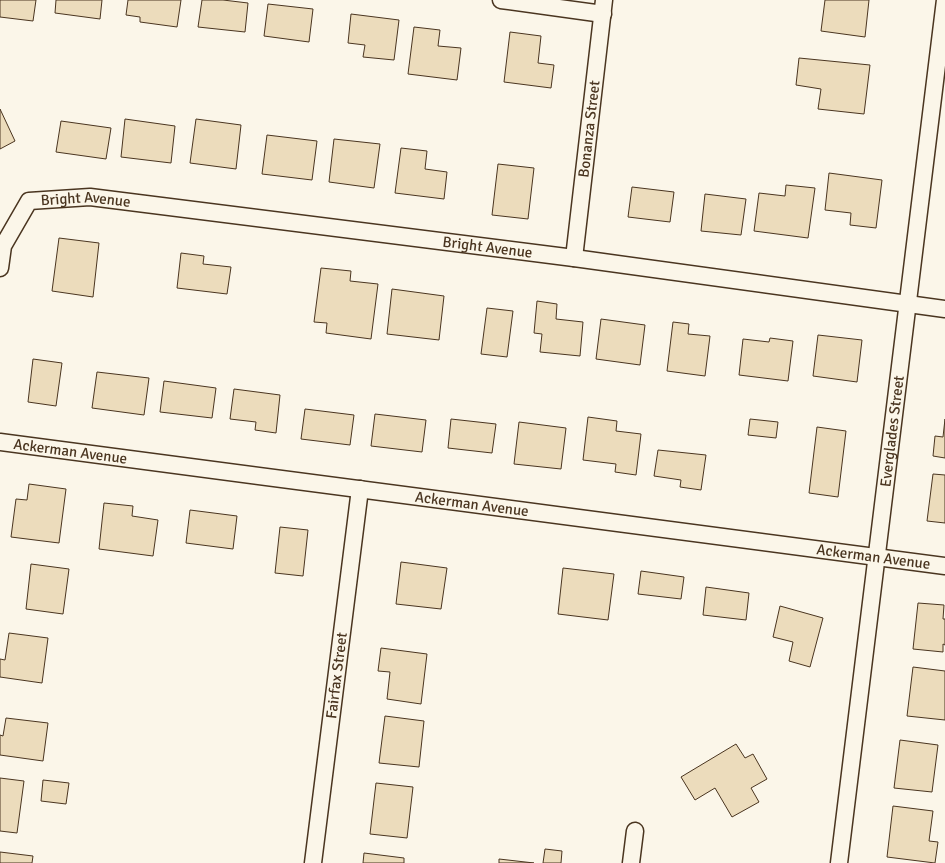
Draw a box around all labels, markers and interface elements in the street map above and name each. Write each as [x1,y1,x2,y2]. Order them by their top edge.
street label: Bonanza Street [574,79,604,178]
street label: Bright Avenue [40,188,132,211]
street label: Bright Avenue [442,233,533,262]
street label: Everglades Street [876,374,908,488]
street label: Ackerman Avenue [12,435,128,468]
street label: Ackerman Avenue [414,488,530,520]
street label: Ackerman Avenue [816,540,931,573]
street label: Fairfax Street [322,631,351,720]

